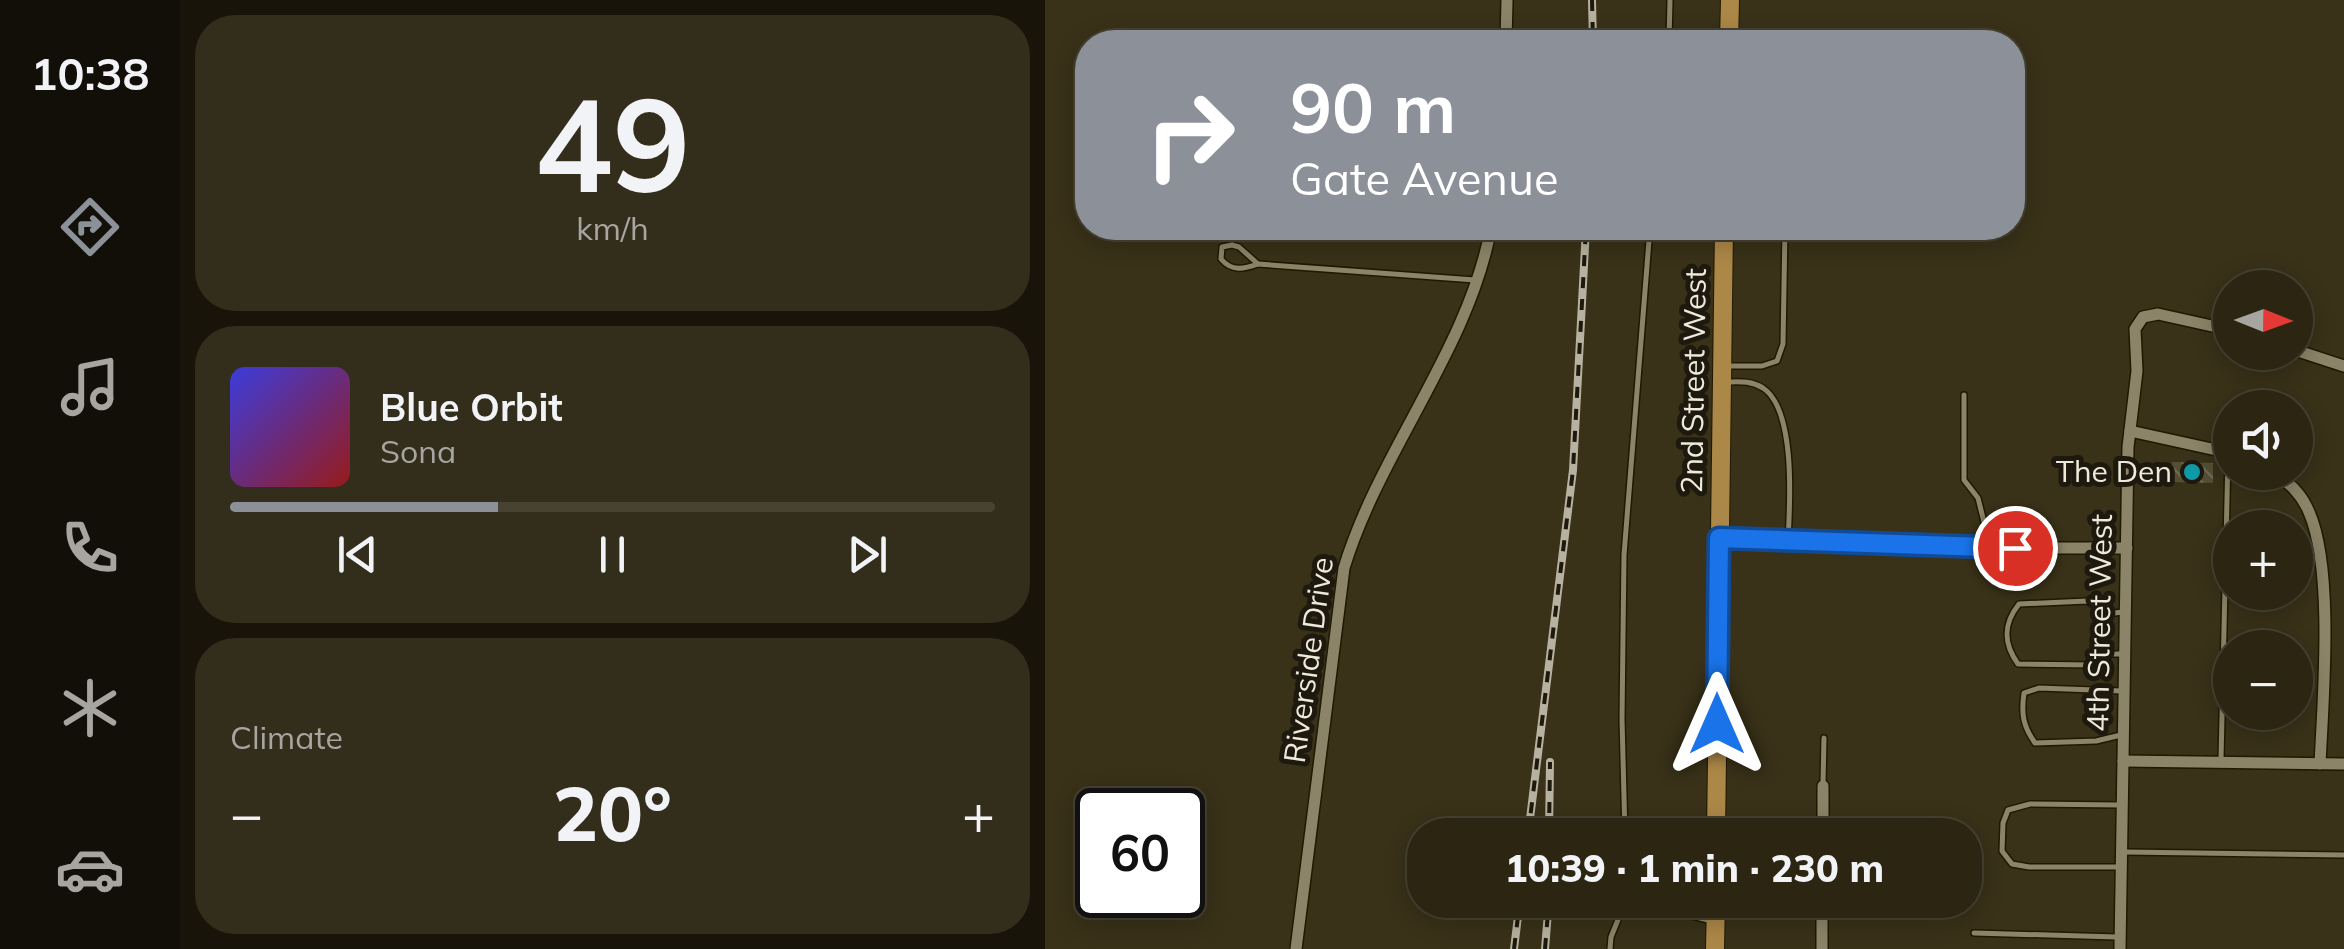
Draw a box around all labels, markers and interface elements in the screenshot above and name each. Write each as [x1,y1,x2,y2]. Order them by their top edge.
text: 10:38 [30,45,150,101]
text: 49 [534,61,691,225]
text: 90 m [1290,63,1456,151]
icon: right [1125,70,1255,200]
text: Gate Avenue [1290,150,1558,206]
icon: directions [55,192,125,262]
text: km/h [576,208,649,248]
street label: 2nd Street West [1672,268,1714,494]
north arrow [2213,270,2313,370]
map controls [2213,270,2313,730]
icon: music [55,352,125,422]
text: Blue Orbit [380,383,563,431]
button: sound [2213,390,2313,490]
text: Sona [380,431,456,471]
place label: The Den [2056,452,2172,490]
marker: The Den [2181,461,2203,483]
pin [1973,506,2058,591]
button: + [2213,510,2313,610]
icon: phone [55,513,125,583]
street label: 4th Street West [2078,514,2120,732]
icon: arrive [1988,521,2043,576]
icon: previous [330,527,385,582]
icon: pause [585,527,640,582]
icon: next [840,527,895,582]
street label: Riverside Drive [1275,555,1341,765]
button: − [2213,630,2313,730]
position arrow [1665,672,1769,776]
icon: climate [55,673,125,743]
text: Climate [230,717,343,757]
text: 20° [553,766,672,860]
text: − [230,779,263,848]
text: + [962,779,995,848]
speed limit sign: 60 [1075,788,1205,918]
icon: car [55,834,125,904]
text: 10:39 · 1 min · 230 m [1505,844,1884,892]

